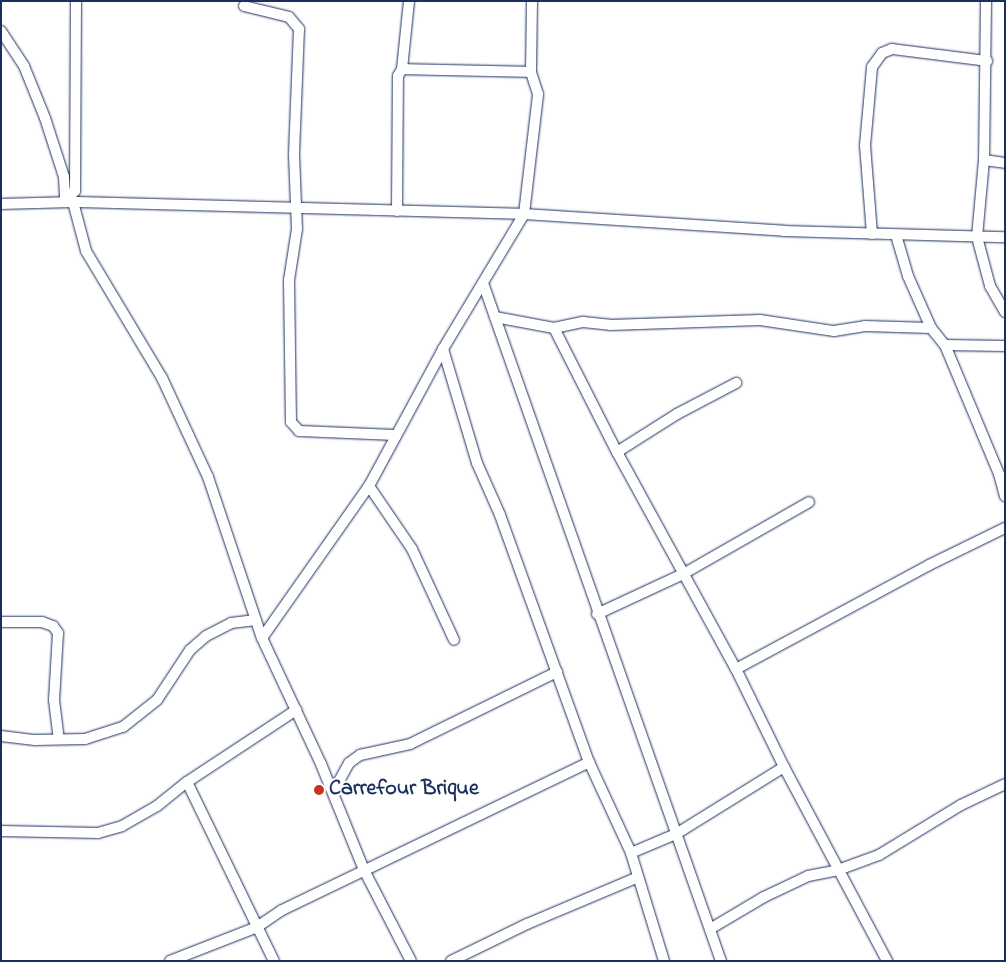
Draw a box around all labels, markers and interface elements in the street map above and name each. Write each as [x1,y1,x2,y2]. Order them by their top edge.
place label: Carrefour Brique [329,777,479,803]
marker: Carrefour Brique [313,784,325,796]

